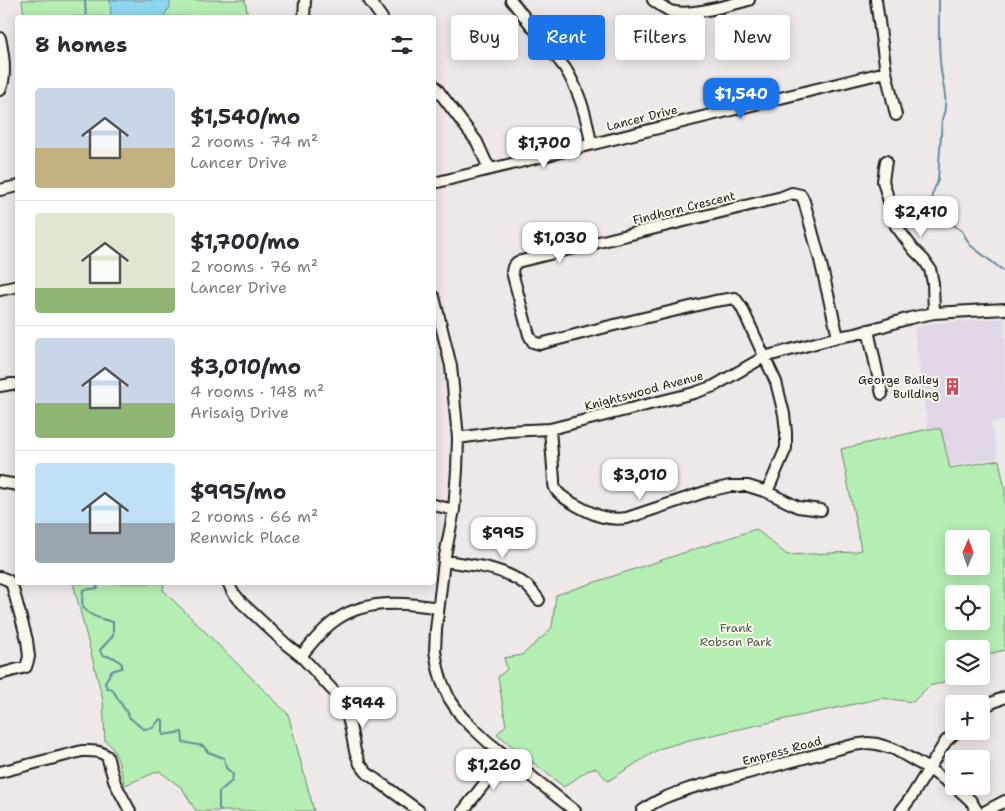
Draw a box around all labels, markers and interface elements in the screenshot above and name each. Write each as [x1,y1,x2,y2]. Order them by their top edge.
chip: Buy [451,15,518,60]
chip: Rent [528,15,605,60]
chip: Filters [615,15,705,60]
chip: New [715,15,790,60]
text: 8 homes [35,31,127,59]
icon: filters [388,31,416,59]
pin: $1,540 [700,78,782,120]
text: $1,540 [714,83,768,104]
street label: Lancer Drive [605,101,679,135]
text: $1,540/mo [190,103,300,131]
icon: home [75,108,135,168]
pin: $1,700 [503,126,585,169]
text: 2 rooms · 74 m² [190,131,318,152]
text: $1,700 [517,132,571,153]
text: Lancer Drive [190,152,287,173]
street label: Findhorn Crescent [631,188,737,228]
pin: $2,410 [880,196,962,238]
text: $2,410 [894,201,948,222]
pin: $1,030 [519,222,601,264]
text: $1,030 [533,227,587,248]
text: $1,700/mo [190,228,300,256]
icon: home [75,233,135,293]
text: 2 rooms · 76 m² [190,256,318,277]
text: Lancer Drive [190,277,287,298]
text: $3,010/mo [190,353,301,381]
icon: home [75,358,135,418]
street label: Knightswood Avenue [583,367,705,415]
place label: George Bailey Building [858,372,939,402]
building icon: George Bailey Building [943,377,963,397]
text: 4 rooms · 148 m² [190,381,324,402]
text: Arisaig Drive [190,402,289,423]
pin: $3,010 [599,458,681,501]
text: $3,010 [613,464,667,485]
text: $995/mo [190,478,286,506]
icon: home [75,483,135,543]
text: 2 rooms · 66 m² [190,506,318,527]
pin: $995 [473,516,533,559]
text: $995 [482,522,524,543]
text: Renwick Place [190,527,300,548]
north arrow [945,530,990,575]
map controls [945,530,990,795]
button: locate [945,585,990,630]
park label: Frank Robson Park [700,620,772,650]
button: layers [945,640,990,685]
pin: $944 [333,686,393,729]
text: $944 [341,692,385,713]
button: + [945,695,990,740]
street label: Empress Road [741,733,824,769]
pin: $1,260 [453,748,535,791]
button: − [945,750,990,795]
text: $1,260 [467,754,521,775]

